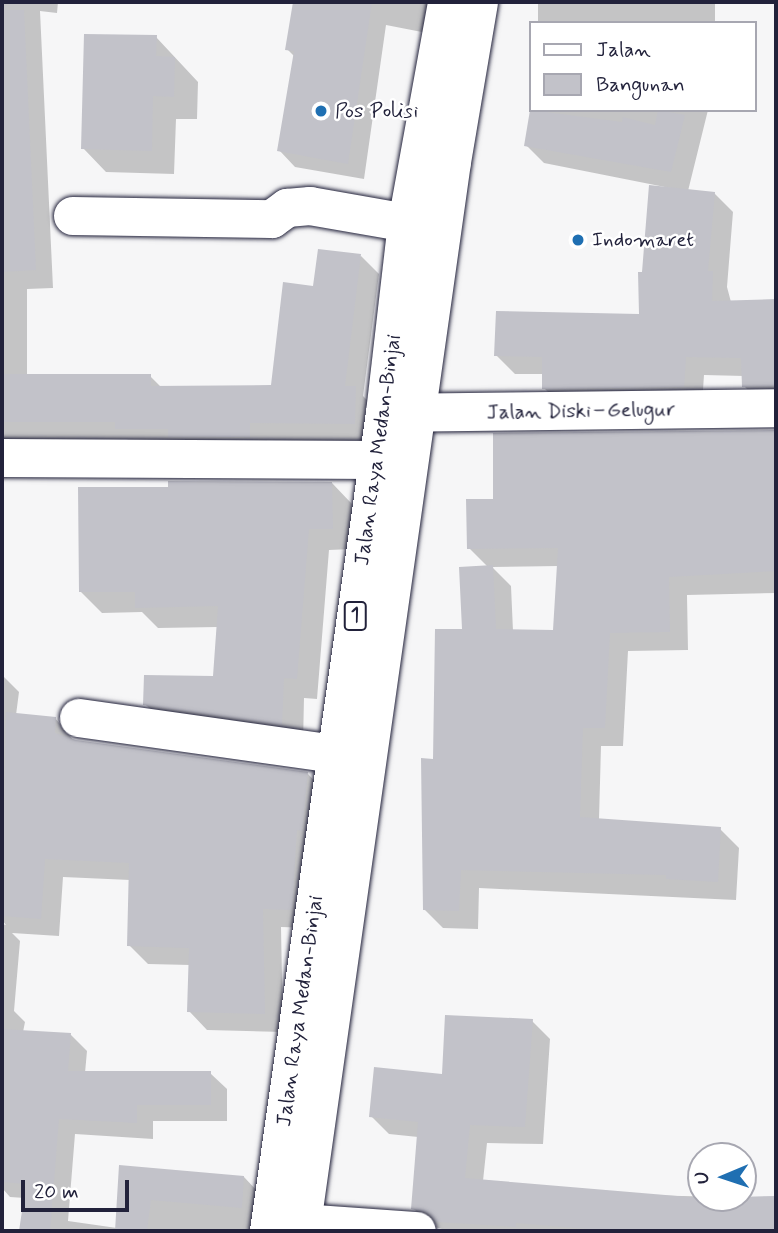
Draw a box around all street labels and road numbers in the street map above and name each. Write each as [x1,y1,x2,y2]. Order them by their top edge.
street label: Jalan Raya Medan-Binjai [349,331,407,569]
street label: Jalan Diski–Gelugur [486,397,676,425]
road number: 1 [343,600,367,632]
street label: Jalan Raya Medan-Binjai [271,892,329,1130]

